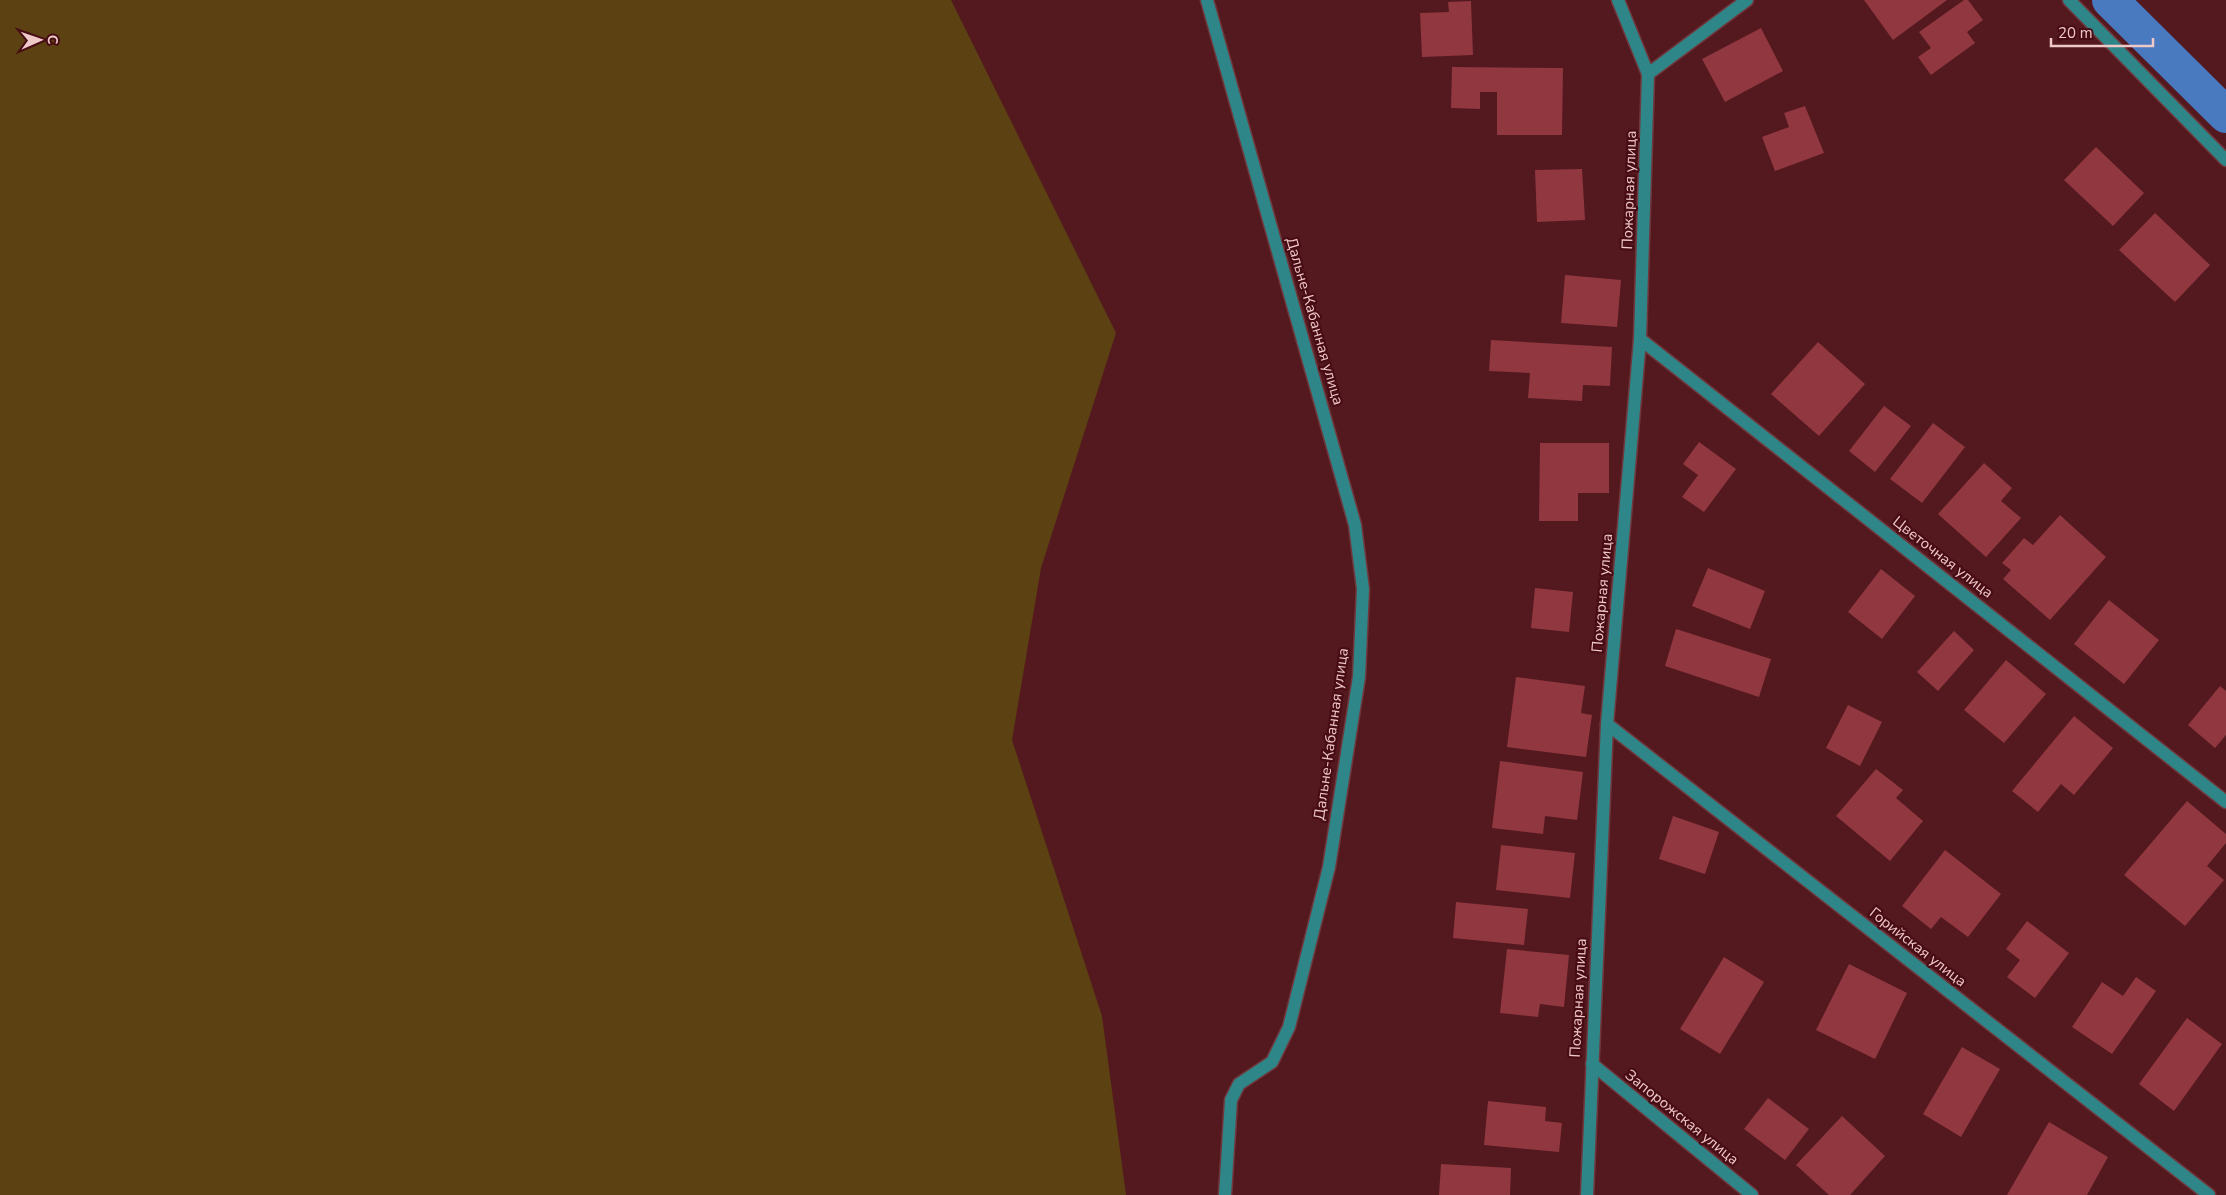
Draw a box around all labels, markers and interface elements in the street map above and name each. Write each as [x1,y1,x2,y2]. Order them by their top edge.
north arrow [15,15,65,65]
scale bar [2051,15,2154,47]
text: 20 m [2058,23,2093,43]
text: С [43,34,62,45]
street label: Пожарная улица [1617,130,1641,250]
street label: Дальне-Кабанная улица [1281,235,1349,407]
street label: Цветочная улица [1889,511,1997,603]
street label: Пожарная улица [1587,533,1617,653]
street label: Дальне-Кабанная улица [1309,647,1353,821]
street label: Горийская улица [1865,903,1971,991]
street label: Пожарная улица [1565,938,1591,1058]
street label: Запорожская улица [1621,1065,1743,1169]

